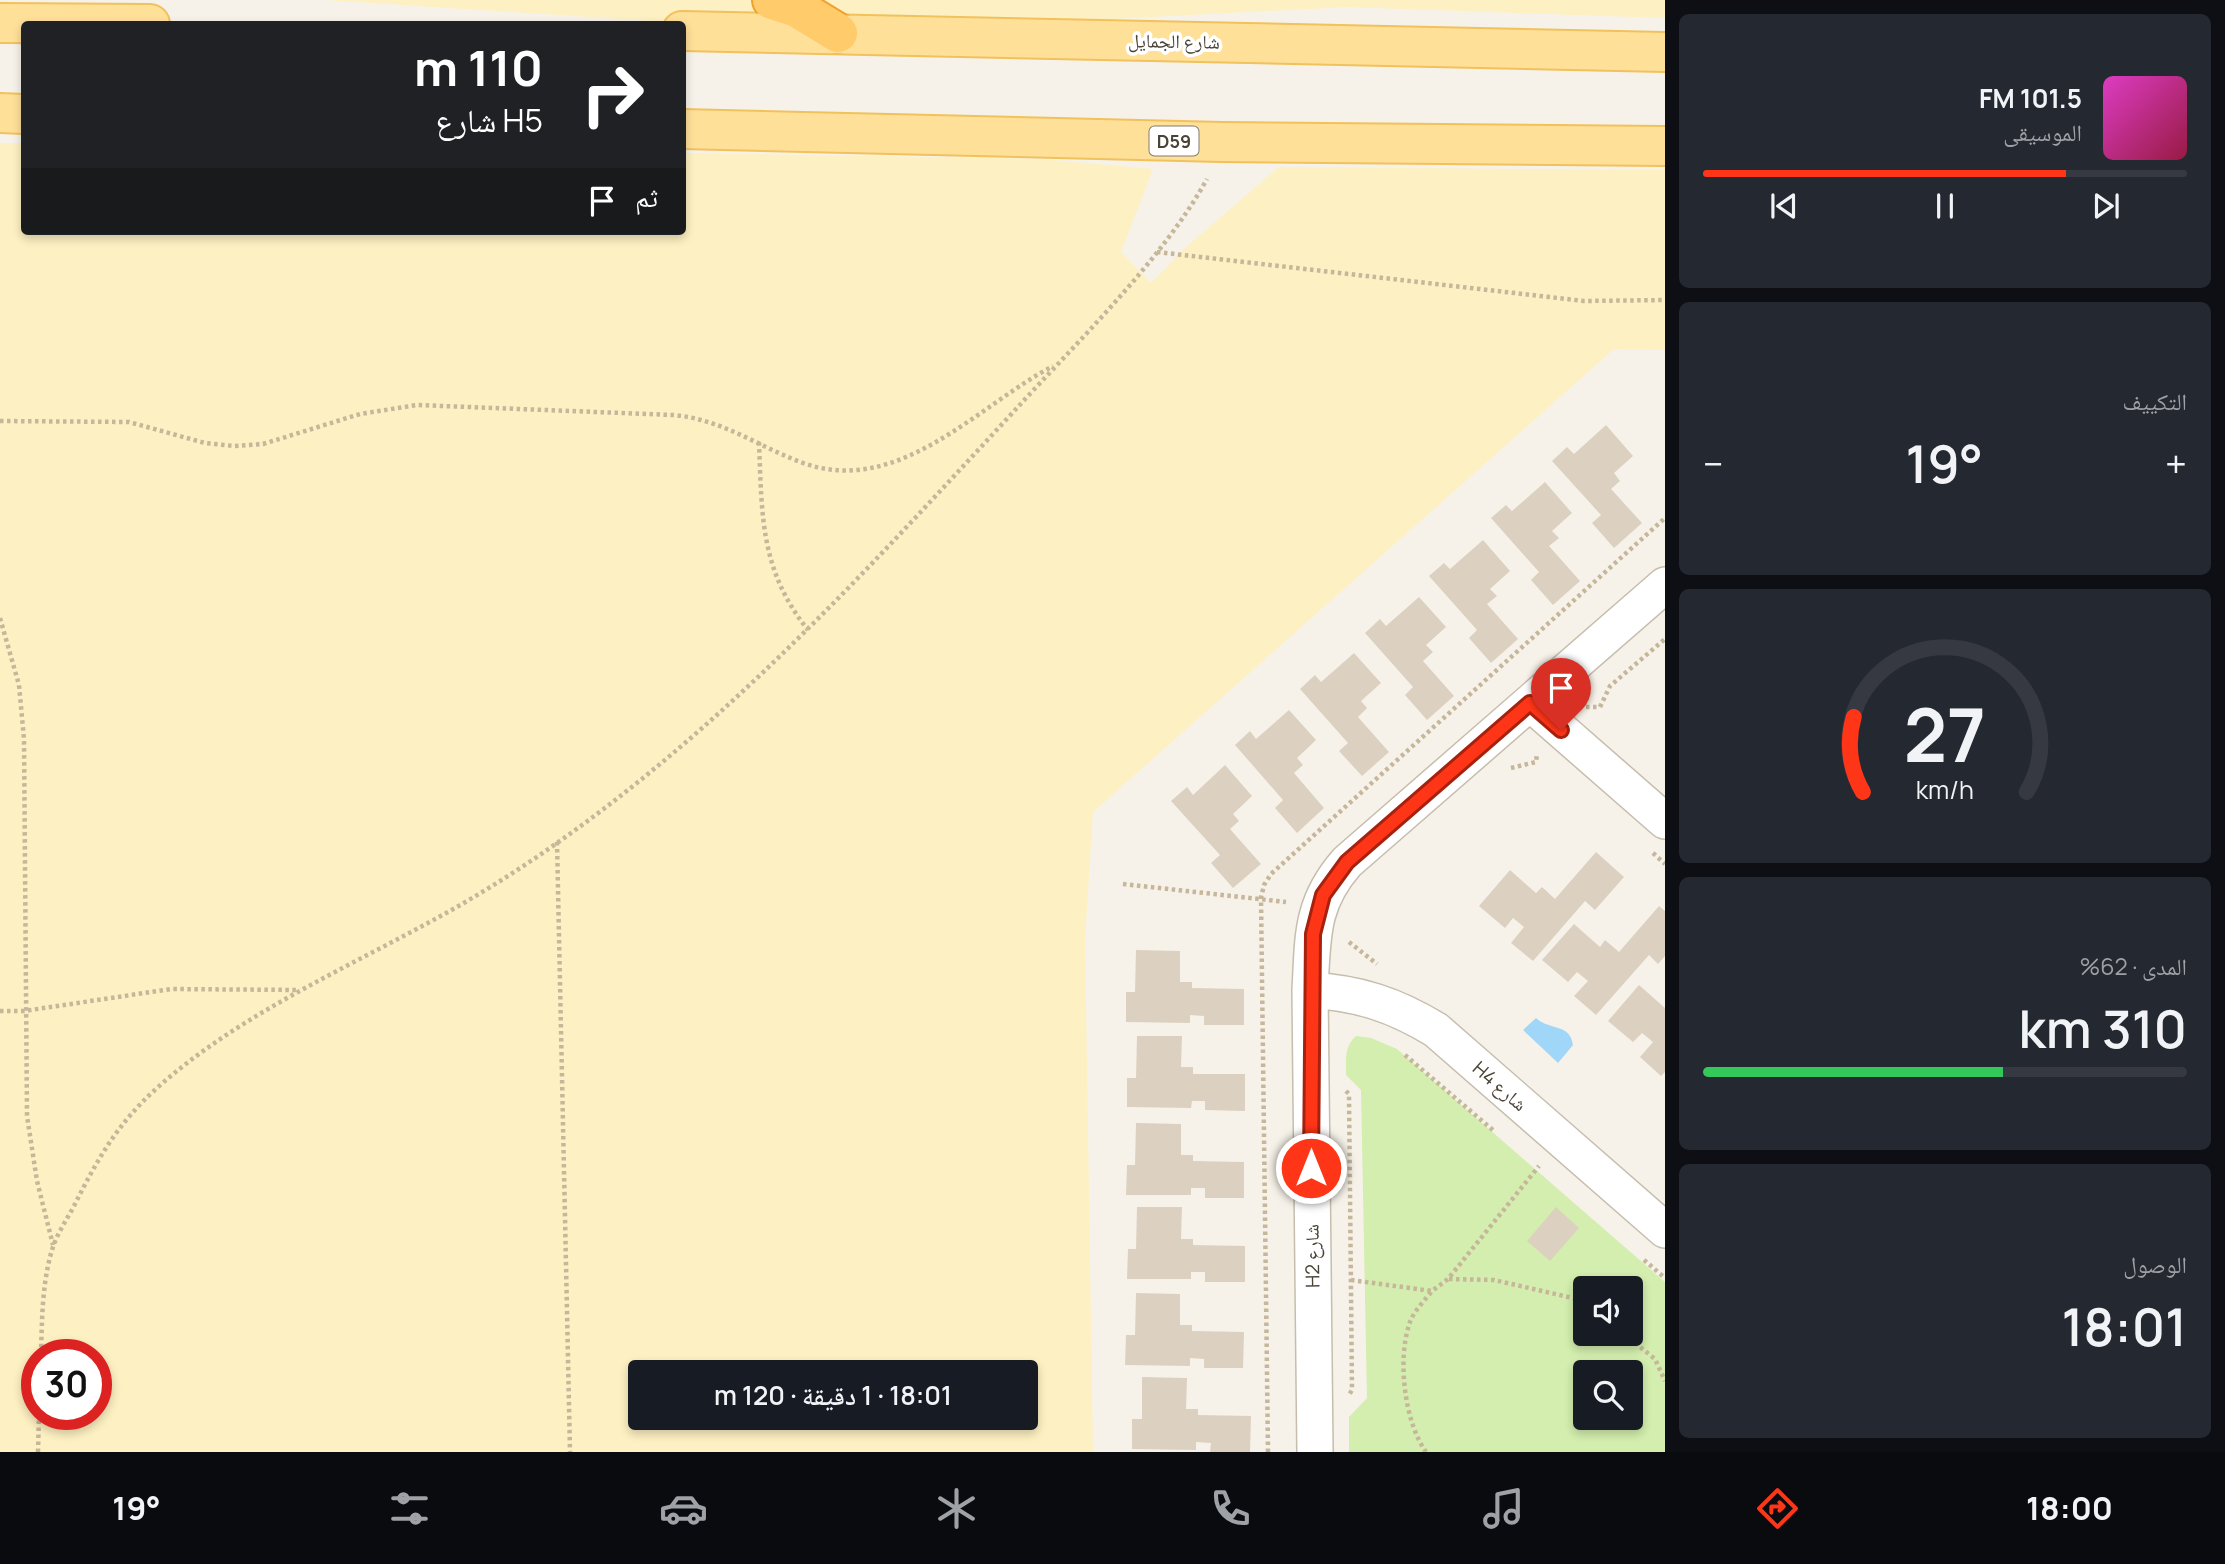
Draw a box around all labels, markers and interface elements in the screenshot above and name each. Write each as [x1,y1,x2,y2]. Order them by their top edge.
street label: شارع الجمايل [1128,27,1220,55]
text: 110 m [414,34,543,101]
icon: right [567,49,658,140]
text: 101.5 FM [1979,80,2082,116]
text: H5 شارع [435,98,543,142]
text: الموسيقى [2003,116,2082,148]
road number: D59 [1150,126,1198,156]
text: ثم [635,179,658,215]
icon: arrive [583,182,621,220]
icon: previous [1765,187,1803,225]
icon: pause [1926,187,1964,225]
icon: next [2087,187,2125,225]
text: التكييف [2122,385,2187,417]
text: 19° [1905,428,1983,499]
text: − [1703,437,1724,489]
text: + [2165,437,2187,489]
pin [1531,658,1591,730]
icon: arrive [1542,669,1580,707]
text: 27 [1904,684,1986,784]
text: km/h [1916,772,1974,807]
text: المدى · 62% [2080,950,2187,982]
text: 310 km [2018,993,2187,1064]
street label: H4 شارع [1467,1055,1533,1117]
position arrow [1274,1131,1348,1205]
street label: H2 شارع [1298,1224,1326,1288]
text: الوصول [2123,1248,2187,1280]
map controls [1573,1276,1643,1430]
button: sound [1573,1276,1643,1346]
text: 18:01 [2061,1291,2187,1362]
speed limit sign: 30 [21,1339,112,1430]
button: search [1573,1360,1643,1430]
text: 18:01 · 1 دقيقة · 120 m [714,1377,952,1413]
icon: filters [385,1484,434,1533]
icon: car [659,1484,708,1533]
icon: climate [932,1484,981,1533]
icon: phone [1206,1484,1255,1533]
icon: music [1479,1484,1528,1533]
icon: directions [1753,1484,1802,1533]
text: 19° [112,1486,161,1530]
text: 18:00 [2026,1486,2113,1530]

